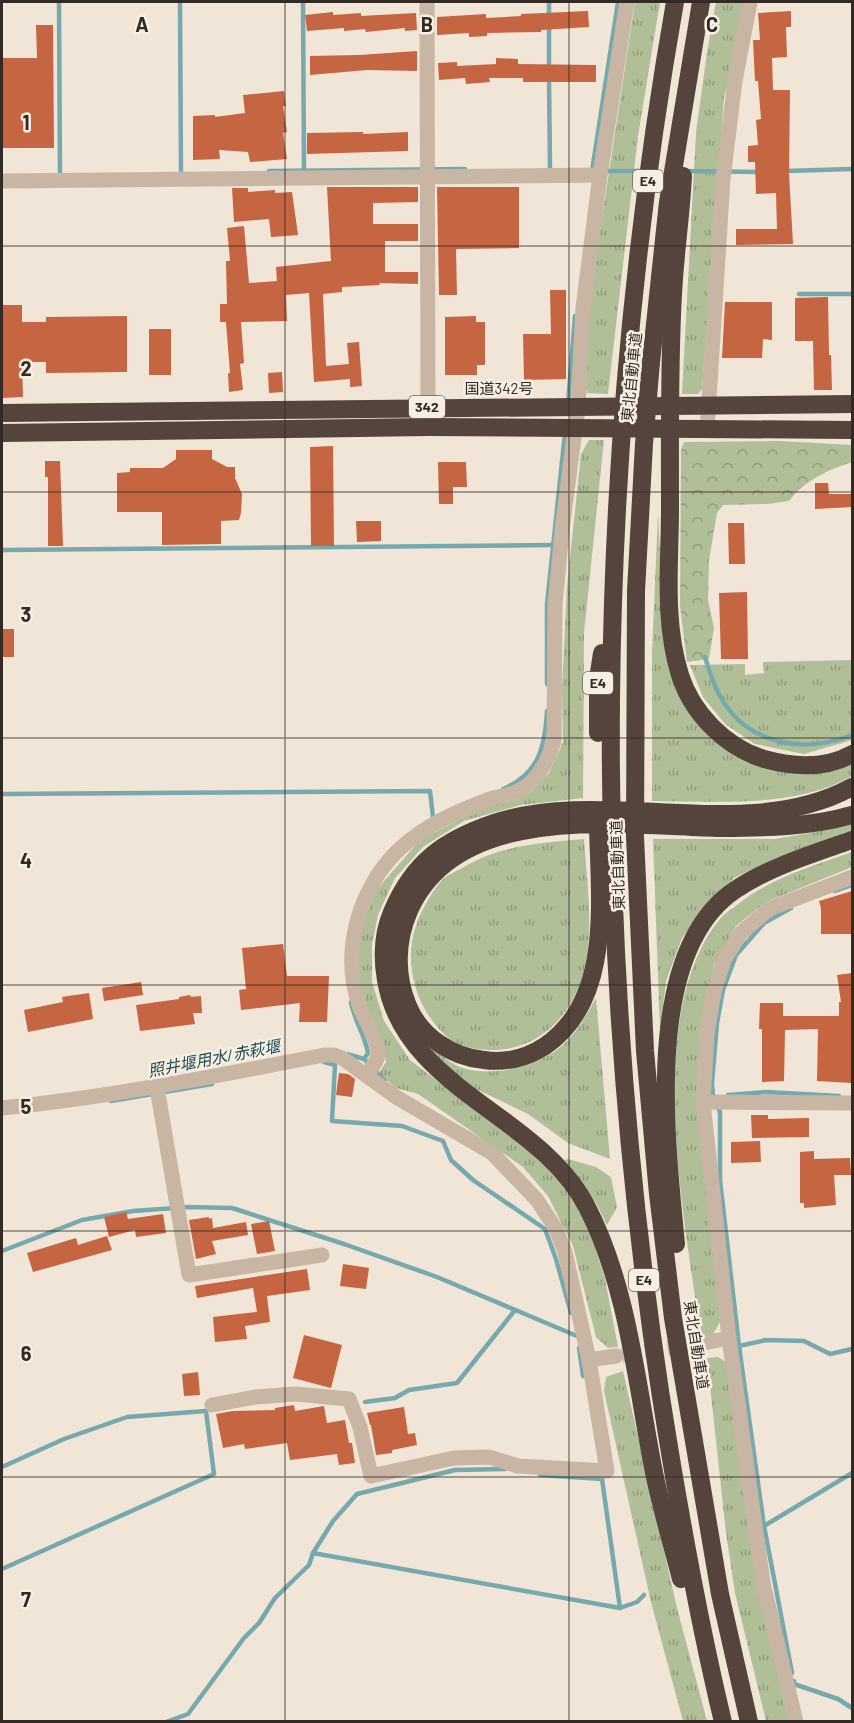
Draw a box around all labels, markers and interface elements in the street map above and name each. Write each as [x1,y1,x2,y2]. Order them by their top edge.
text: A [135,12,149,36]
text: B [421,12,433,36]
text: C [706,12,718,36]
text: 1 [22,110,30,134]
road number: E4 [633,170,663,192]
street label: 東北自動車道 [617,331,645,423]
text: 2 [20,356,32,380]
street label: 国道342号 [464,379,534,397]
road number: 342 [409,396,445,418]
text: 3 [21,602,31,626]
road number: E4 [583,672,613,694]
street label: 東北自動車道 [606,820,628,910]
text: 4 [20,848,32,872]
water label: 照井堰用水/赤萩堰 [146,1035,285,1080]
text: 5 [21,1094,32,1118]
road number: E4 [629,1269,659,1291]
street label: 東北自動車道 [681,1299,713,1391]
text: 6 [21,1341,32,1365]
text: 7 [21,1587,31,1611]

